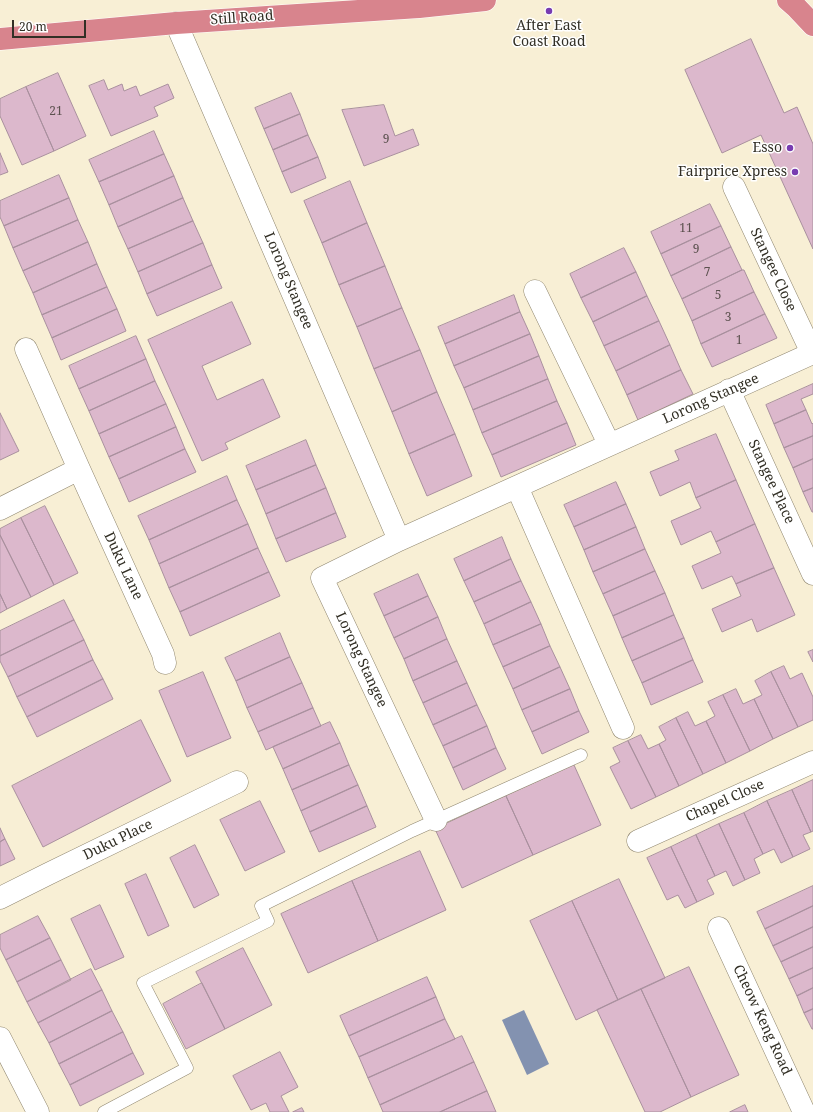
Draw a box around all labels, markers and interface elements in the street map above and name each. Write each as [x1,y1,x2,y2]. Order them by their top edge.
marker: After East Coast Road [544,6,554,16]
street label: Still Road [210,7,274,29]
scale bar [14,12,88,38]
text: 20 m [19,18,47,35]
place label: After East Coast Road [512,18,586,50]
house number: 21 [49,105,63,119]
house number: 9 [383,133,389,147]
place label: Esso [753,140,782,156]
marker: Esso [785,143,795,153]
place label: Fairprice Xpress [678,164,787,180]
marker: Fairprice Xpress [790,167,800,177]
house number: 11 [679,222,693,236]
street label: Stangee Close [746,225,800,315]
street label: Lorong Stangee [260,230,316,332]
house number: 9 [693,243,699,257]
house number: 7 [704,266,710,280]
house number: 5 [715,289,721,303]
house number: 3 [725,311,731,325]
house number: 1 [736,334,742,348]
street label: Lorong Stangee [660,370,762,428]
street label: Stangee Place [744,437,798,527]
street label: Duku Lane [100,529,146,603]
street label: Lorong Stangee [331,609,391,711]
street label: Chapel Close [683,776,767,826]
street label: Duku Place [81,816,155,864]
street label: Cheow Keng Road [729,962,795,1078]

